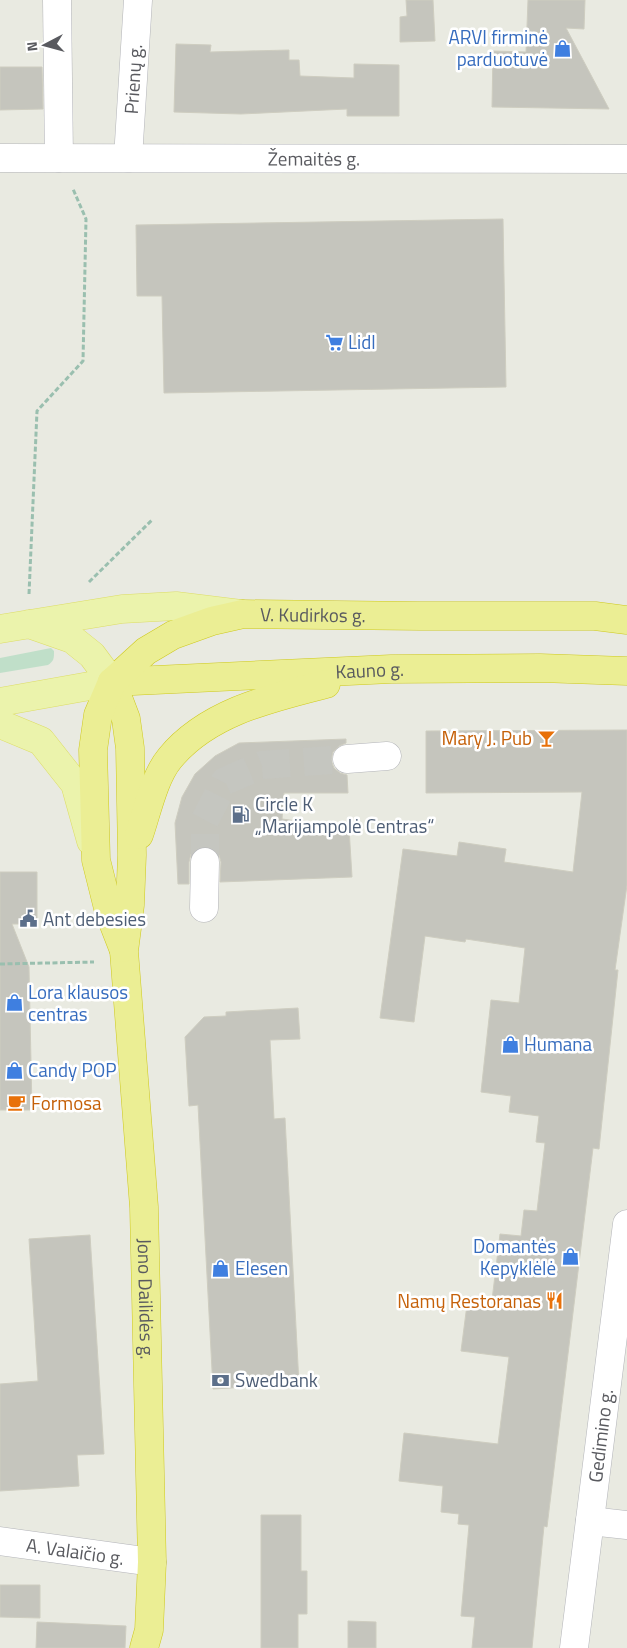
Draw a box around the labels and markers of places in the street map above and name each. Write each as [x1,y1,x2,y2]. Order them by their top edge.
place label: ARVI firminė parduotuvė [448,22,548,73]
shop icon: ARVI firminė parduotuvė [552,38,572,58]
place label: Lidl [348,327,376,356]
supermarket icon: Lidl [324,332,344,352]
place label: Mary J. Pub [441,723,532,752]
bar icon: Mary J. Pub [536,728,556,748]
place label: Circle K „Marijampolė Centras“ [255,789,434,840]
fuel station icon: Circle K „Marijampolė Centras“ [231,805,251,825]
place label: Ant debesies [43,904,146,933]
public building icon: Ant debesies [19,909,39,929]
place label: Lora klausos centras [28,977,128,1028]
shop icon: Lora klausos centras [4,993,24,1013]
place label: Humana [524,1029,593,1058]
shop icon: Humana [500,1034,520,1054]
place label: Candy POP [28,1055,117,1084]
shop icon: Candy POP [4,1060,24,1080]
place label: Formosa [31,1088,102,1117]
cafe icon: Formosa [7,1093,27,1113]
place label: Domantės Kepyklėlė [473,1231,556,1282]
shop icon: Domantės Kepyklėlė [560,1247,580,1267]
place label: Elesen [235,1253,288,1282]
shop icon: Elesen [211,1258,231,1278]
place label: Namų Restoranas [397,1286,541,1315]
restaurant icon: Namų Restoranas [545,1291,565,1311]
place label: Swedbank [235,1365,318,1394]
bank icon: Swedbank [211,1370,231,1390]

